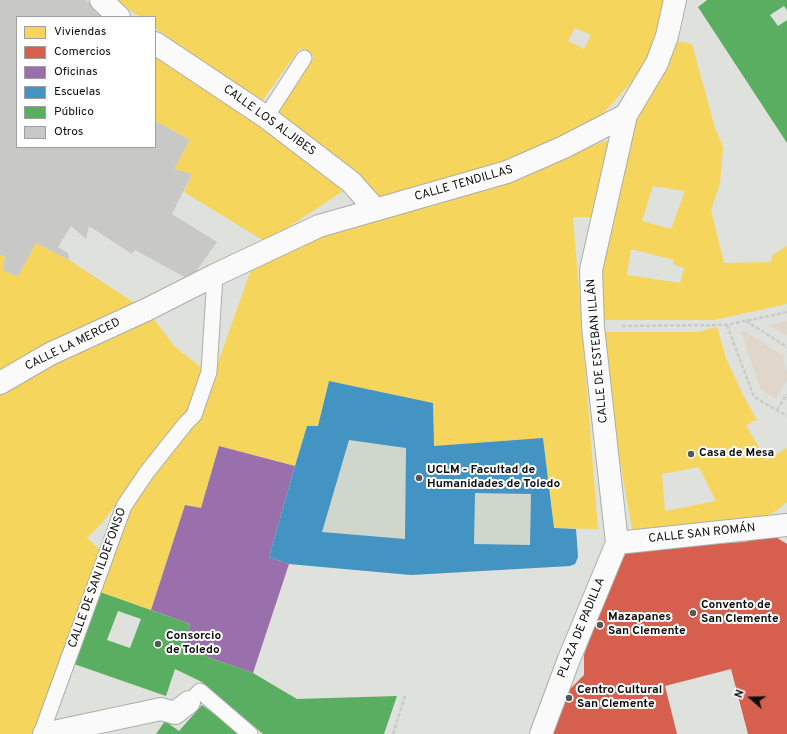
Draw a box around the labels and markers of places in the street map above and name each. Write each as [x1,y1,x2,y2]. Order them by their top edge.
place label: Casa de Mesa [699,447,774,461]
marker: Casa de Mesa [686,449,696,459]
place label: UCLM - Facultad de Humanidades de Toledo [427,464,560,492]
marker: UCLM - Facultad de Humanidades de Toledo [414,473,424,483]
place label: Convento de San Clemente [701,599,779,627]
marker: Convento de San Clemente [688,608,698,618]
place label: Mazapanes San Clemente [608,611,686,639]
marker: Mazapanes San Clemente [595,620,605,630]
place label: Consorcio de Toledo [166,630,221,658]
marker: Consorcio de Toledo [153,639,163,649]
place label: Centro Cultural San Clemente [577,684,662,712]
marker: Centro Cultural San Clemente [564,693,574,703]

